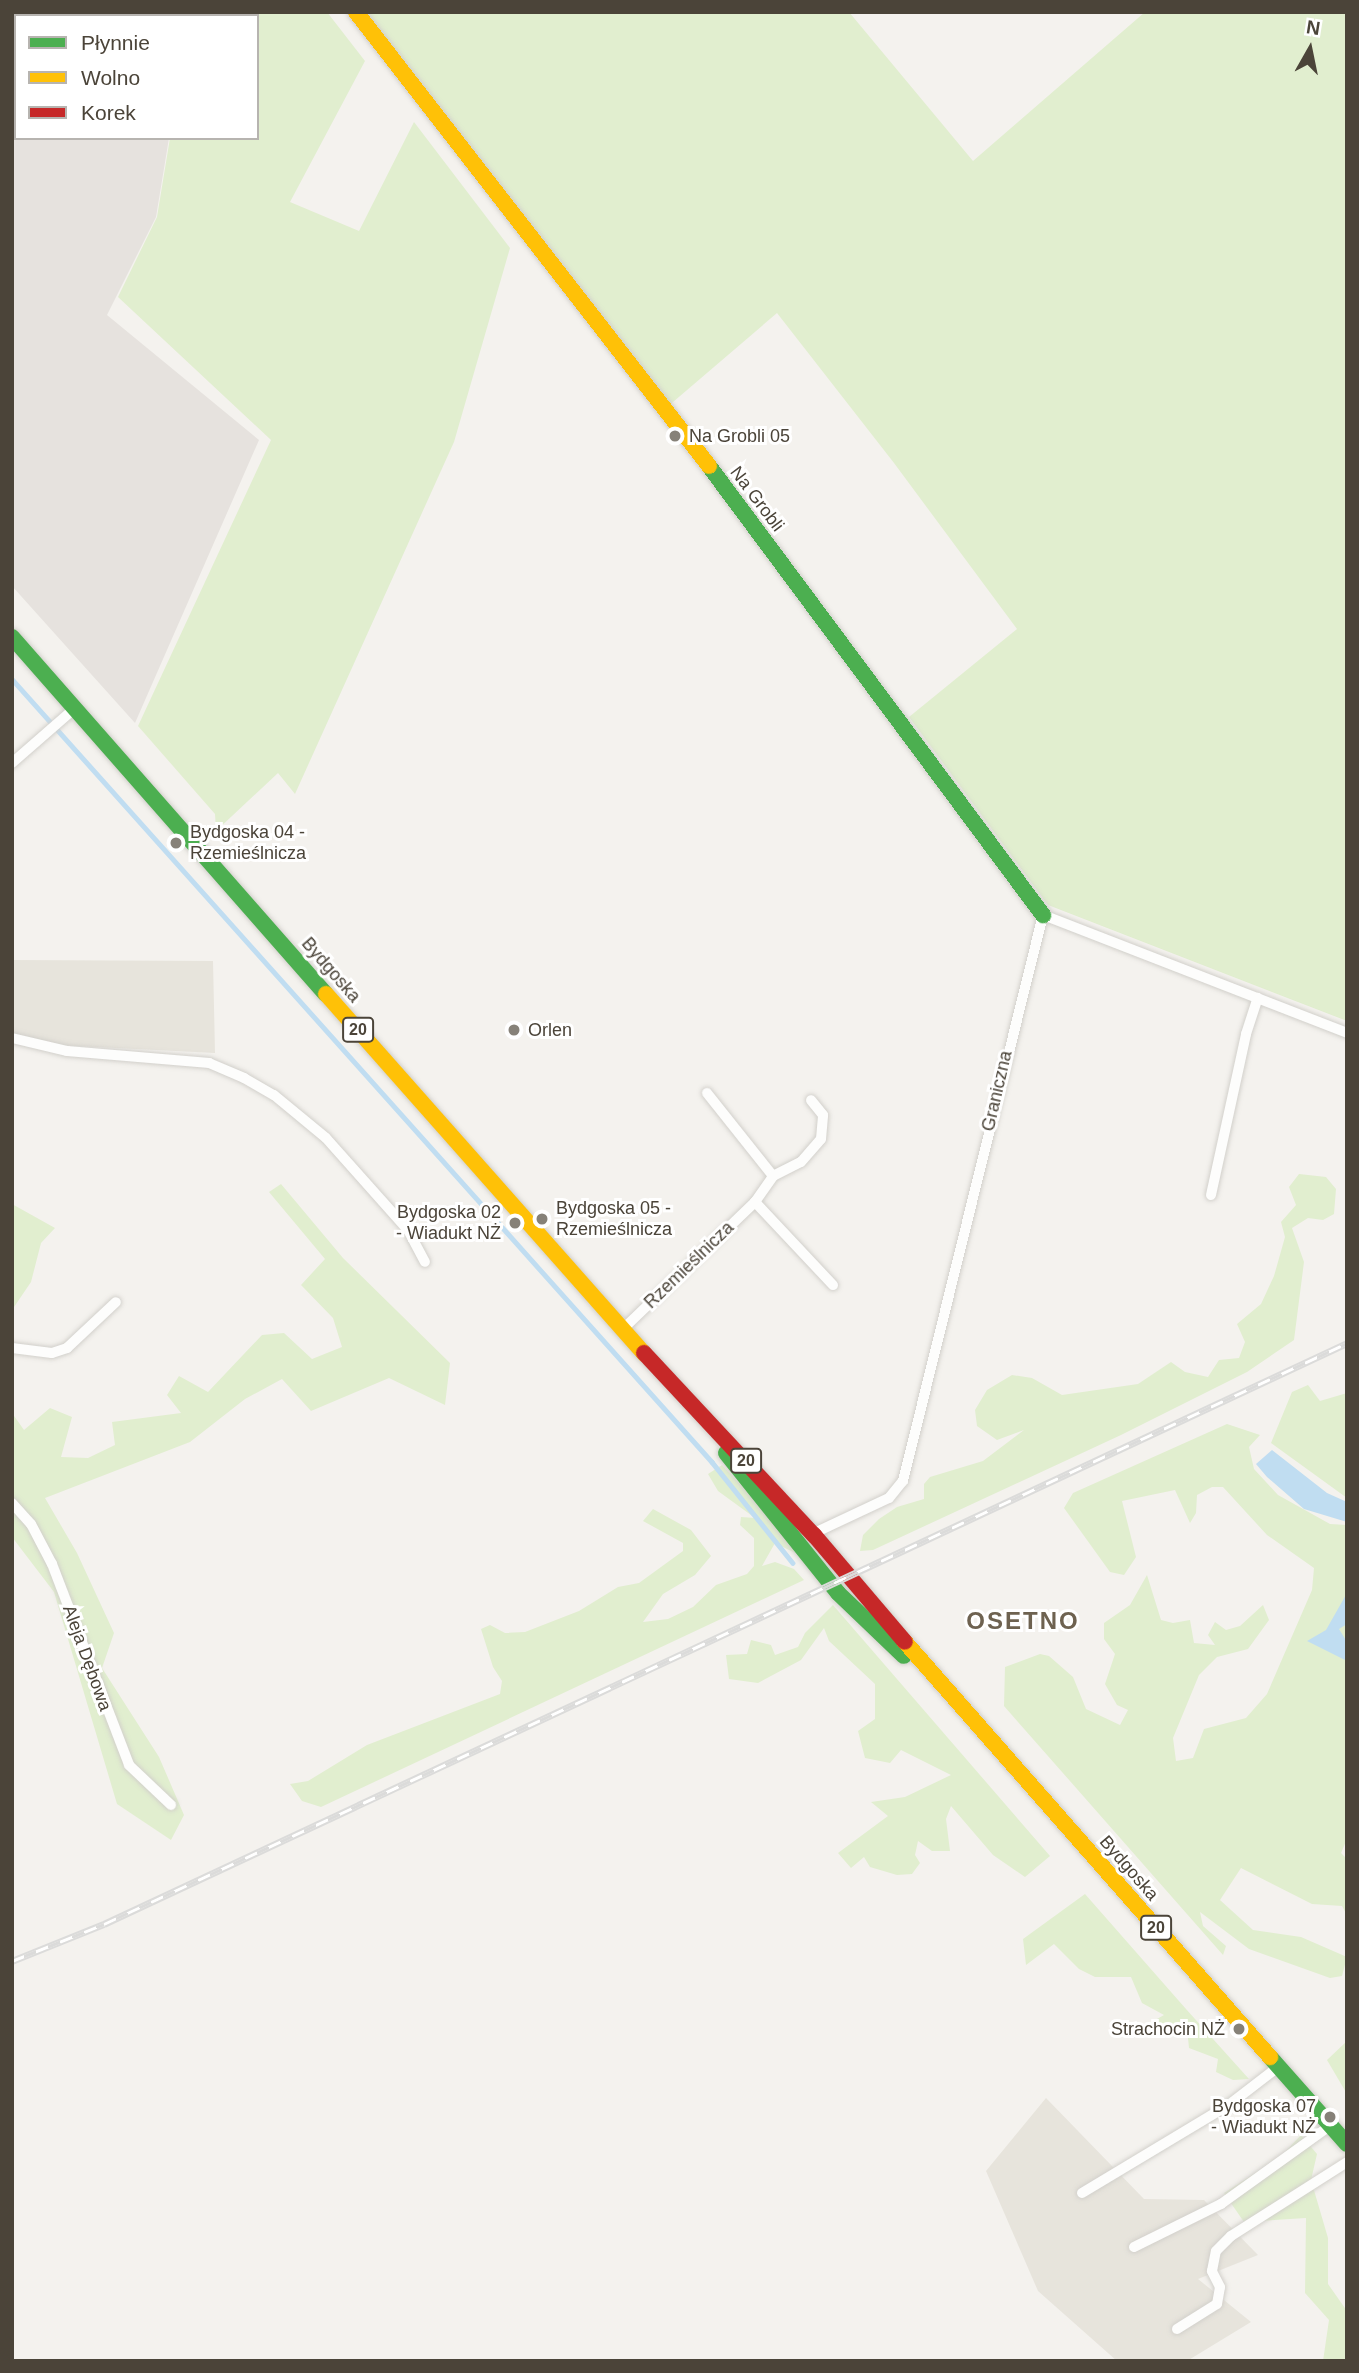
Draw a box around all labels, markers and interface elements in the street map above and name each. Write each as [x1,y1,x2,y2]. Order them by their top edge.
legend [14,14,259,140]
north arrow [1275,14,1345,84]
text: N [1305,16,1322,39]
text: Płynnie [81,31,150,54]
text: Wolno [81,66,140,89]
text: Korek [81,101,136,124]
place label: Na Grobli 05 [689,425,790,447]
marker: Na Grobli 05 [667,428,683,444]
street label: Na Grobli [725,462,789,536]
place label: Bydgoska 04 - Rzemieślnicza [190,822,306,864]
marker: Bydgoska 04 - Rzemieślnicza [168,835,184,851]
street label: Bydgoska [297,933,365,1007]
road number: 20 [340,1018,376,1042]
place label: Orlen [528,1019,572,1041]
marker: Orlen [506,1022,522,1038]
street label: Graniczna [977,1049,1017,1133]
place label: Bydgoska 05 - Rzemieślnicza [556,1198,672,1240]
place label: Bydgoska 02 - Wiadukt NŻ [396,1202,501,1244]
marker: Bydgoska 05 - Rzemieślnicza [534,1211,550,1227]
marker: Bydgoska 02 - Wiadukt NŻ [507,1215,523,1231]
street label: Rzemieślnicza [640,1217,738,1313]
road number: 20 [728,1448,764,1474]
street label: Aleja Dębowa [58,1602,116,1714]
district label: OSETNO [967,1607,1079,1635]
street label: Bydgoska [1095,1831,1163,1905]
road number: 20 [1138,1916,1174,1940]
place label: Strachocin NŻ [1111,2018,1225,2040]
marker: Strachocin NŻ [1231,2021,1247,2037]
place label: Bydgoska 07 - Wiadukt NŻ [1211,2096,1316,2138]
marker: Bydgoska 07 - Wiadukt NŻ [1322,2109,1338,2125]

